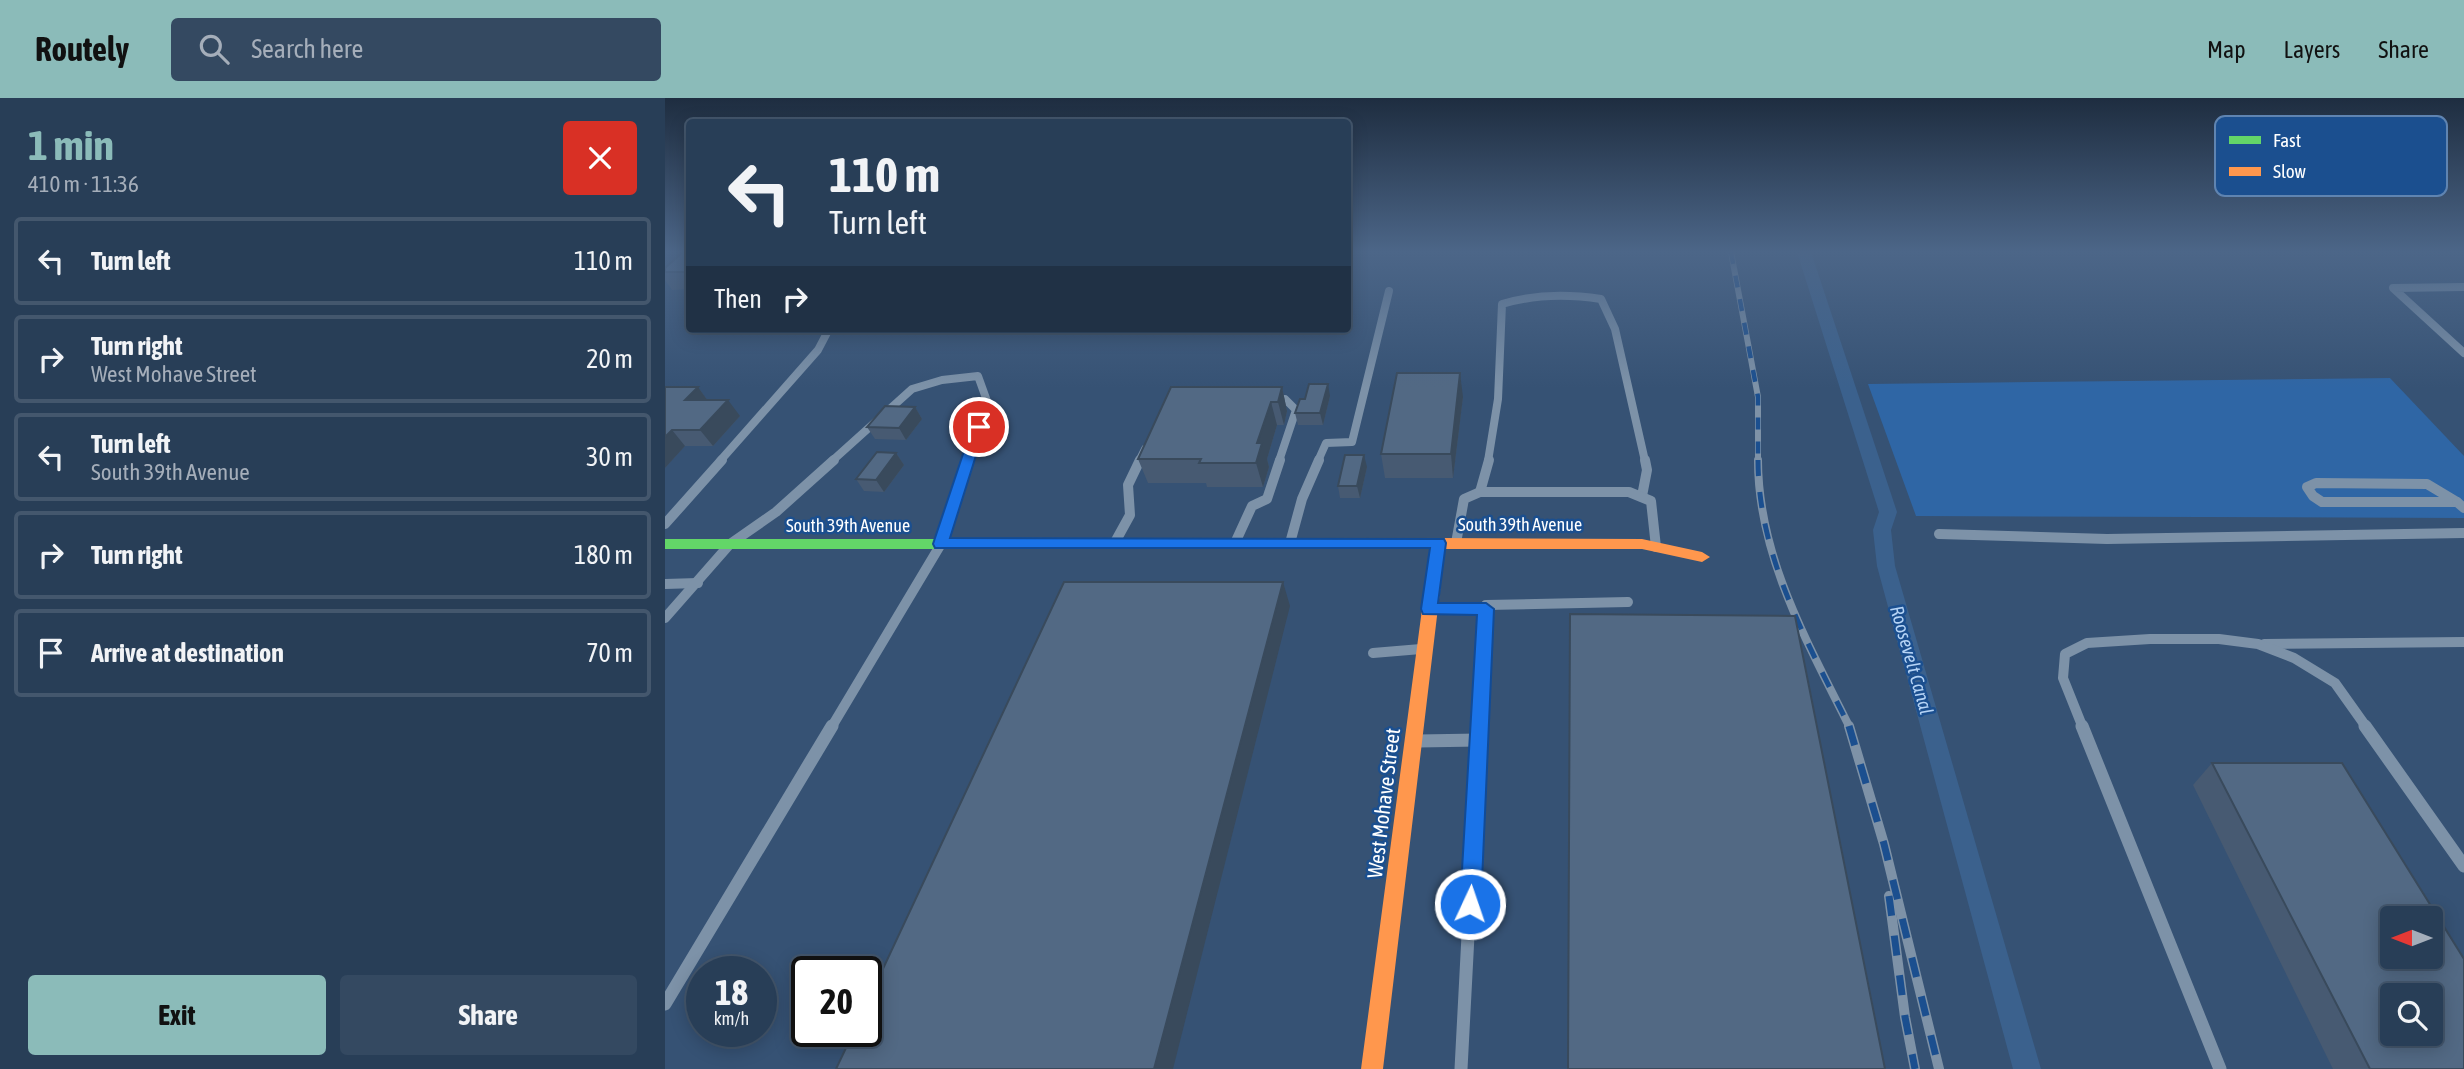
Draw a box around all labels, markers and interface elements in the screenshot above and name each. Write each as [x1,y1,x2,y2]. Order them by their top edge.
search box [171,18,661,81]
text: Routely [35,30,129,68]
icon: search [195,30,233,68]
text: Search here [251,34,363,64]
text: Map [2207,36,2246,63]
text: Layers [2284,36,2340,63]
text: Share [2378,36,2429,63]
legend [2215,116,2447,196]
text: 1 min [28,121,114,169]
button: close [563,121,637,195]
text: Fast [2273,129,2301,151]
text: 110 m [829,146,940,202]
icon: left [714,147,805,238]
text: Slow [2273,160,2307,182]
text: 410 m · 11:36 [28,171,139,197]
text: Turn left [829,204,927,241]
icon: left [32,242,70,280]
text: Turn left [91,246,171,276]
text: 110 m [574,246,633,276]
icon: right [776,280,814,318]
text: Then [714,284,762,314]
text: Turn right [91,331,182,361]
icon: right [32,340,70,378]
text: 20 m [586,344,633,374]
text: West Mohave Street [91,361,257,387]
pin [949,397,1009,457]
icon: arrive [960,408,998,446]
text: Turn left [91,429,171,459]
icon: left [32,438,70,476]
text: 30 m [586,442,633,472]
text: South 39th Avenue [91,459,250,485]
street label: South 39th Avenue [1458,514,1582,535]
street label: South 39th Avenue [786,515,910,536]
icon: right [32,536,70,574]
text: Turn right [91,540,182,570]
text: 180 m [574,540,633,570]
water label: Roosevelt Canal [1886,603,1938,717]
icon: arrive [32,634,70,672]
text: Arrive at destination [91,638,284,668]
text: 70 m [586,638,633,668]
street label: West Mohave Street [1362,726,1404,880]
position arrow [1433,867,1507,941]
north arrow [2380,906,2443,970]
map controls [2380,906,2443,1046]
speed limit sign: 20 [791,956,882,1047]
text: 18 [715,972,748,1012]
button: Exit [28,975,326,1055]
button: Share [340,975,637,1055]
button: search [2380,983,2443,1046]
text: km/h [714,1008,749,1029]

